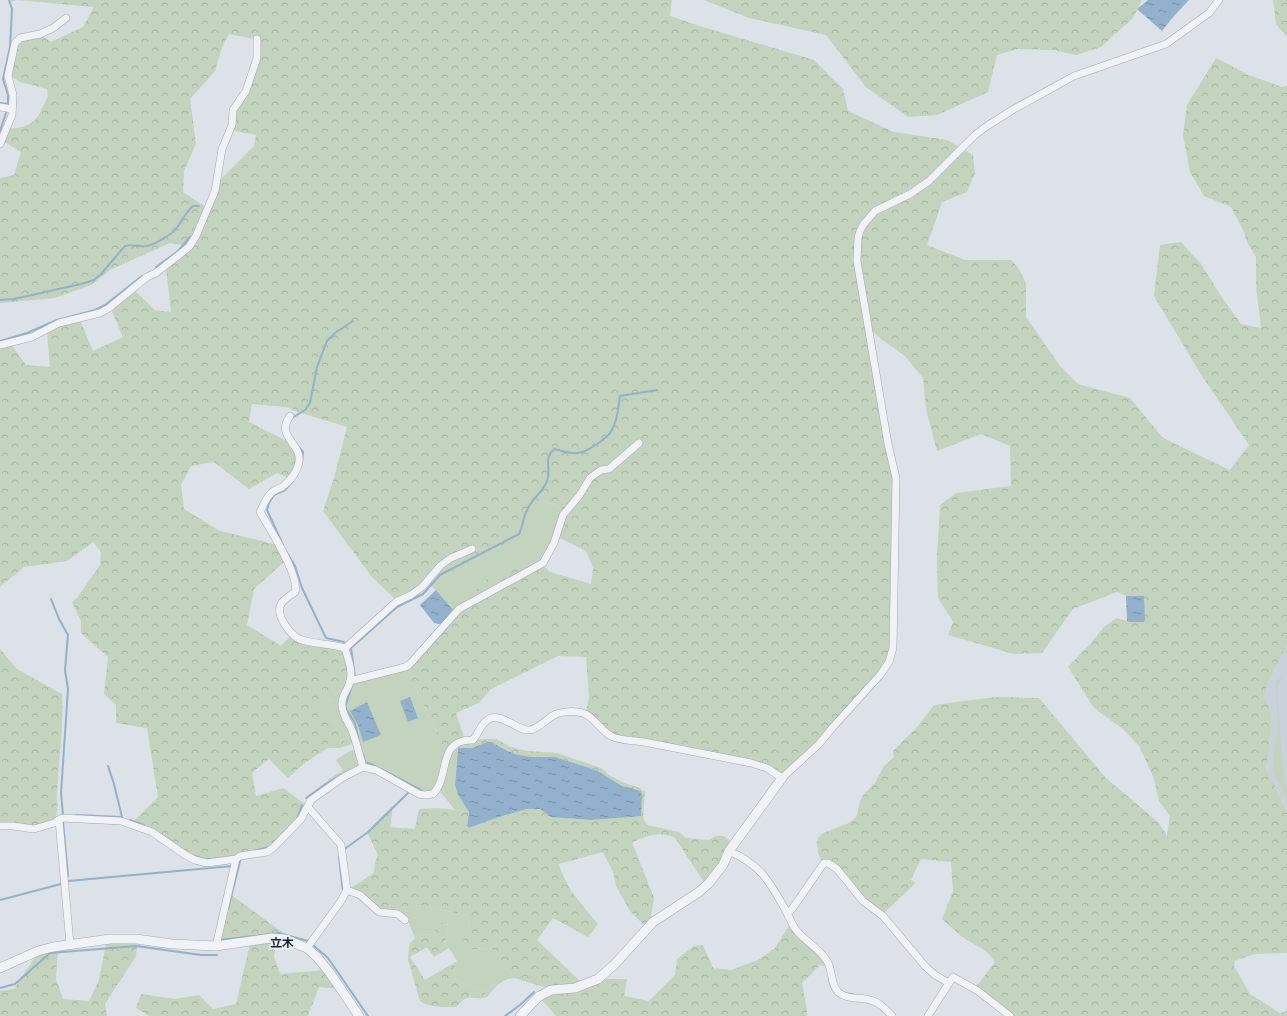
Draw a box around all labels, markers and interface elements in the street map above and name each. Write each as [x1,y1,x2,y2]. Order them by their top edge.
district label: 立木 [270,936,294,950]

